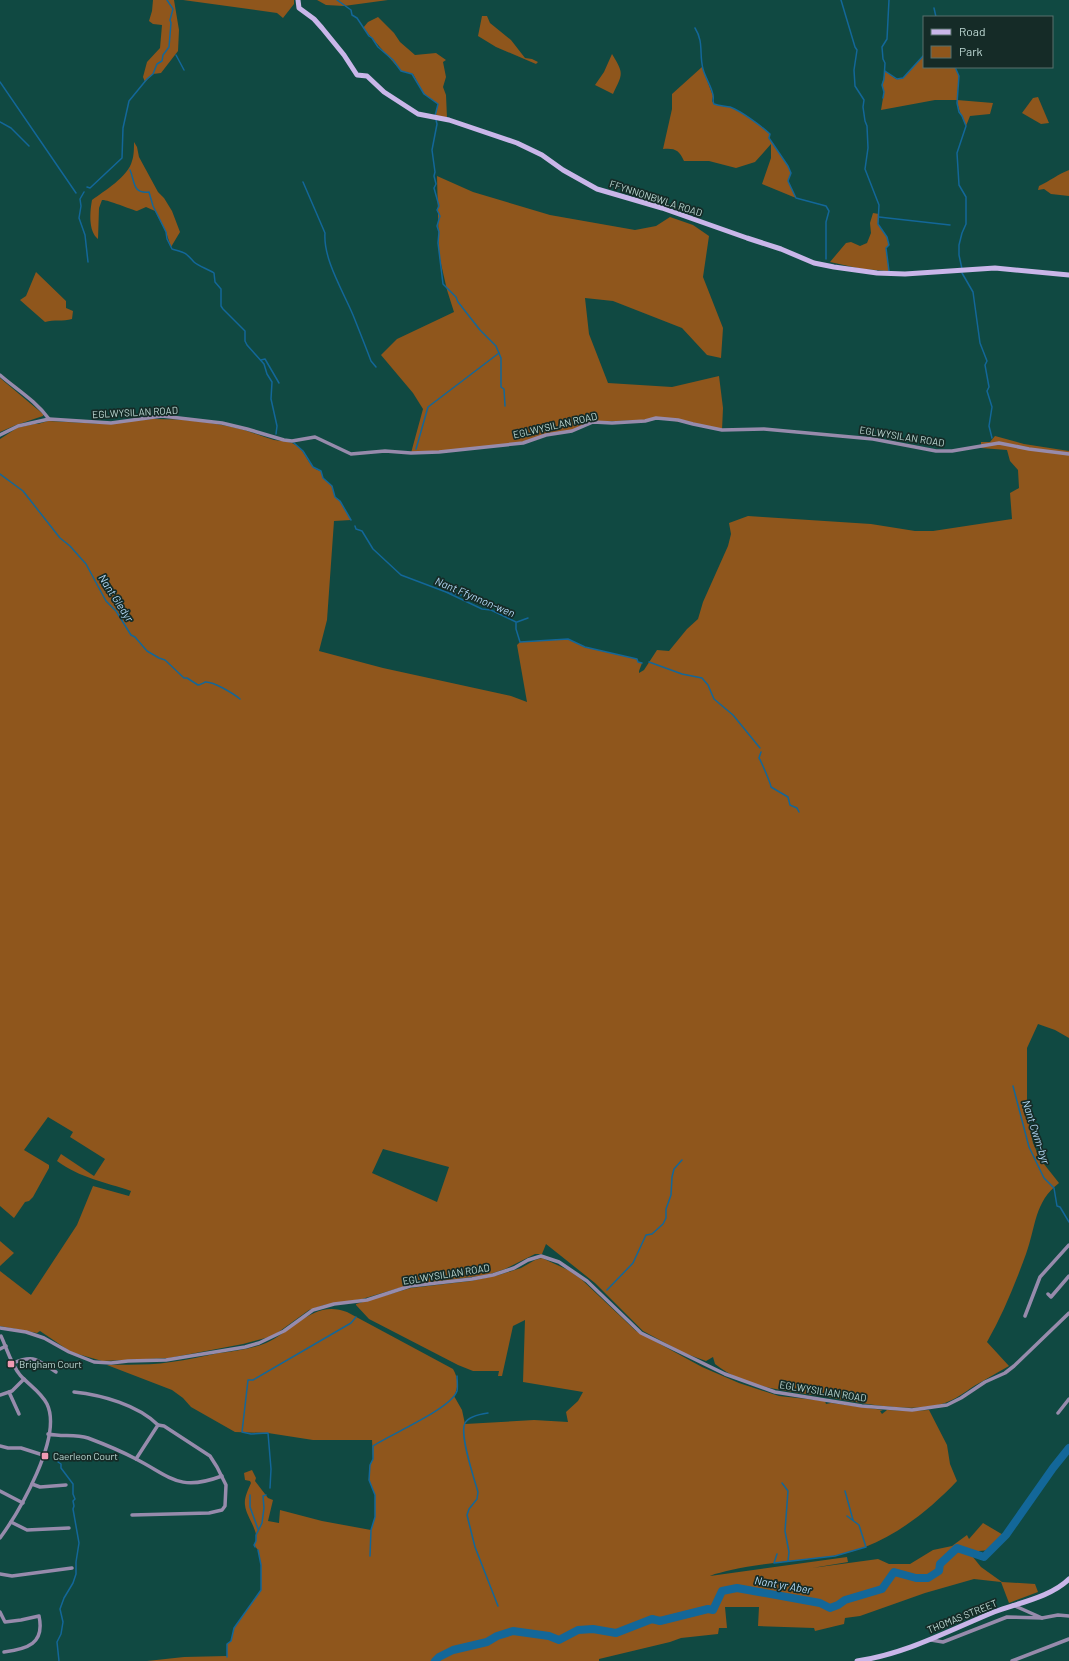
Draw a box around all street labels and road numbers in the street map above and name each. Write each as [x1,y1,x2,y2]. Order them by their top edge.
street label: FFYNNONBWLA ROAD [608,177,704,219]
street label: EGLWYSILAN ROAD [92,404,178,420]
street label: EGLWYSILAN ROAD [512,409,598,441]
street label: EGLWYSILAN ROAD [859,423,945,449]
street label: EGLWYSILIAN ROAD [402,1261,490,1287]
street label: EGLWYSILIAN ROAD [779,1378,867,1404]
street label: THOMAS STREET [925,1596,999,1635]

